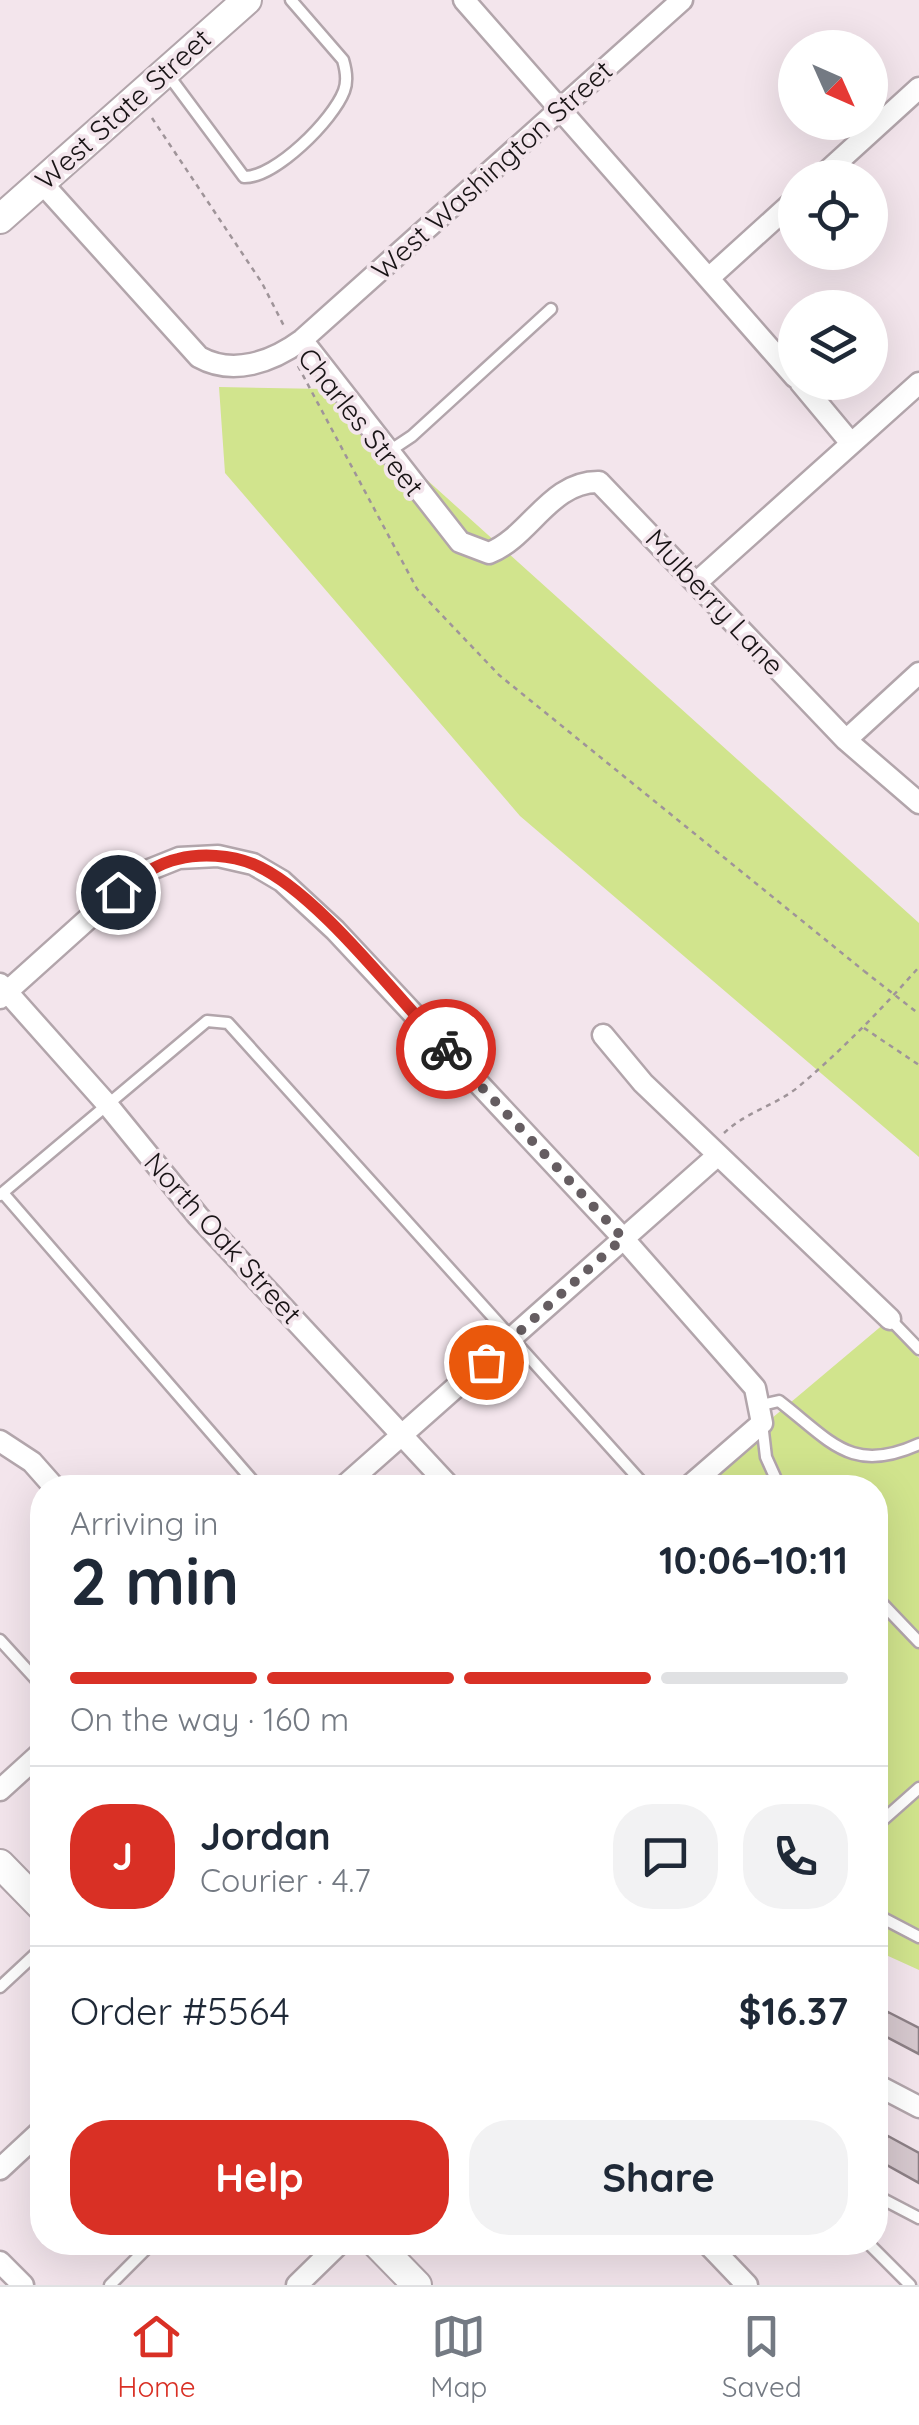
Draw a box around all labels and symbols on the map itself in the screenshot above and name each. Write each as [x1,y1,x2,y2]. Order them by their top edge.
street label: West State Street [28,21,218,197]
north arrow [778,30,888,140]
street label: West Washington Street [364,52,619,287]
street label: Charles Street [291,340,432,503]
street label: Mulberry Lane [639,521,792,682]
pin [76,850,161,935]
courier [396,999,496,1099]
street label: North Oak Street [137,1145,310,1331]
pin [444,1320,529,1405]

